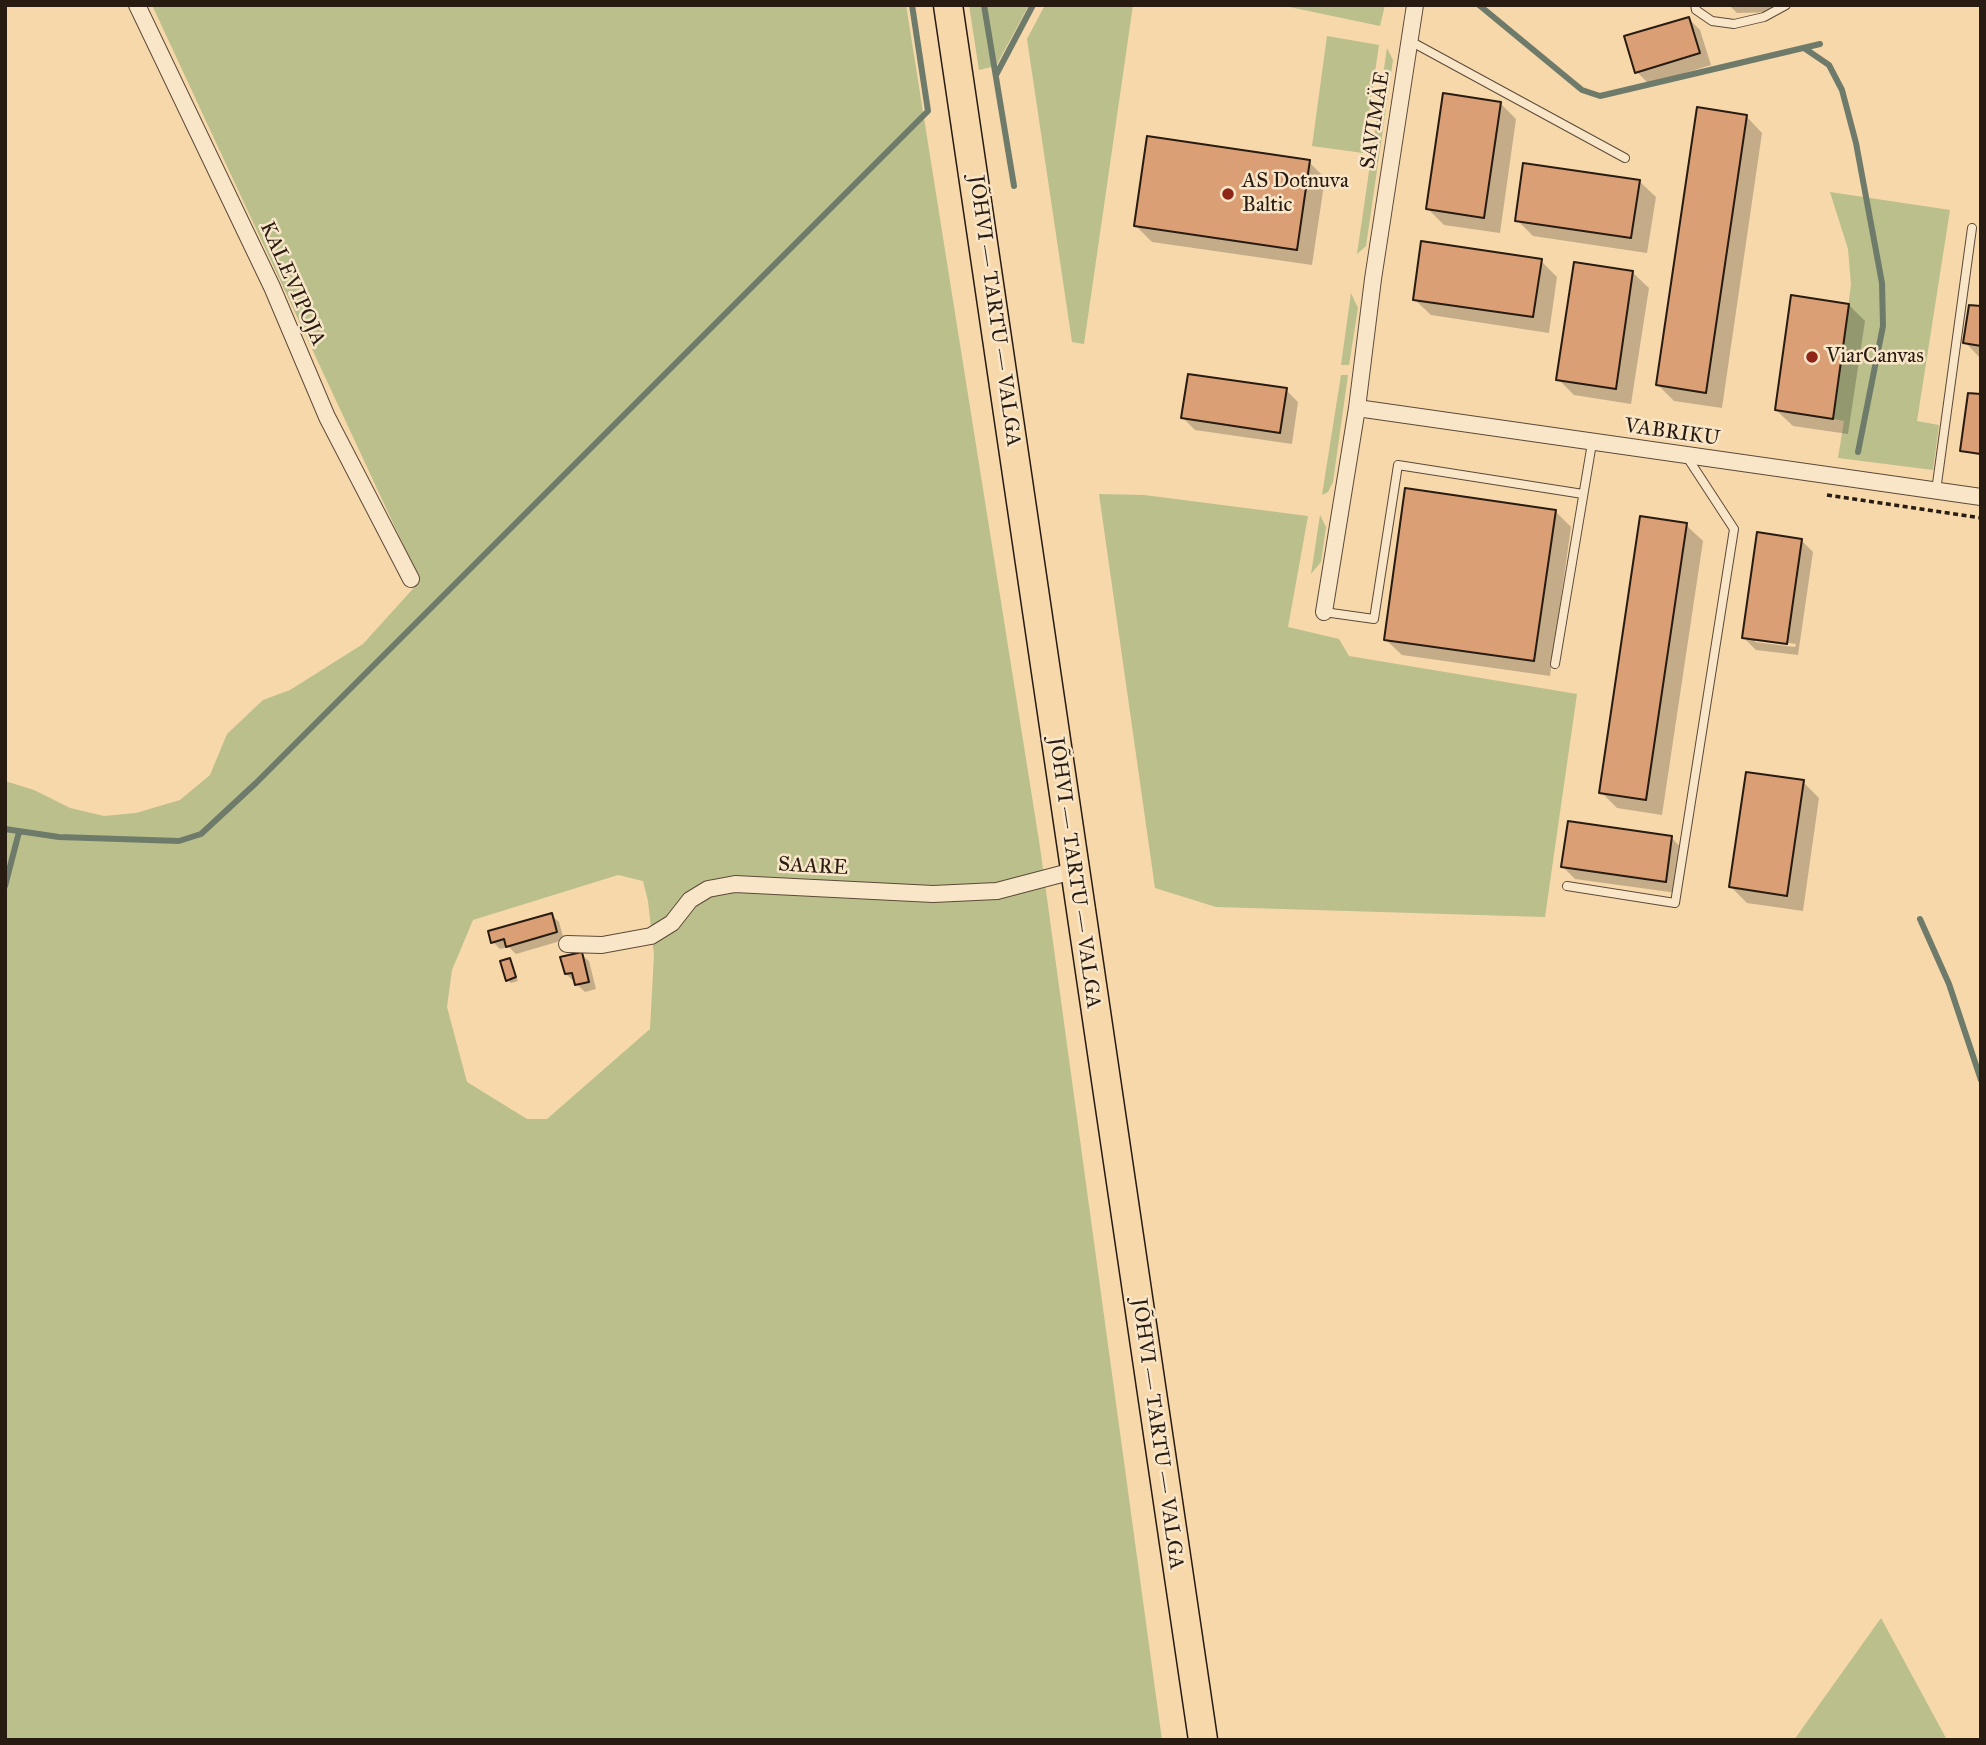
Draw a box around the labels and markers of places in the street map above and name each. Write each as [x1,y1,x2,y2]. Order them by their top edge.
place label: AS Dotnuva Baltic [1242,169,1349,219]
marker: AS Dotnuva Baltic [1220,186,1236,202]
place label: ViarCanvas [1826,344,1924,370]
marker: ViarCanvas [1804,349,1820,365]

